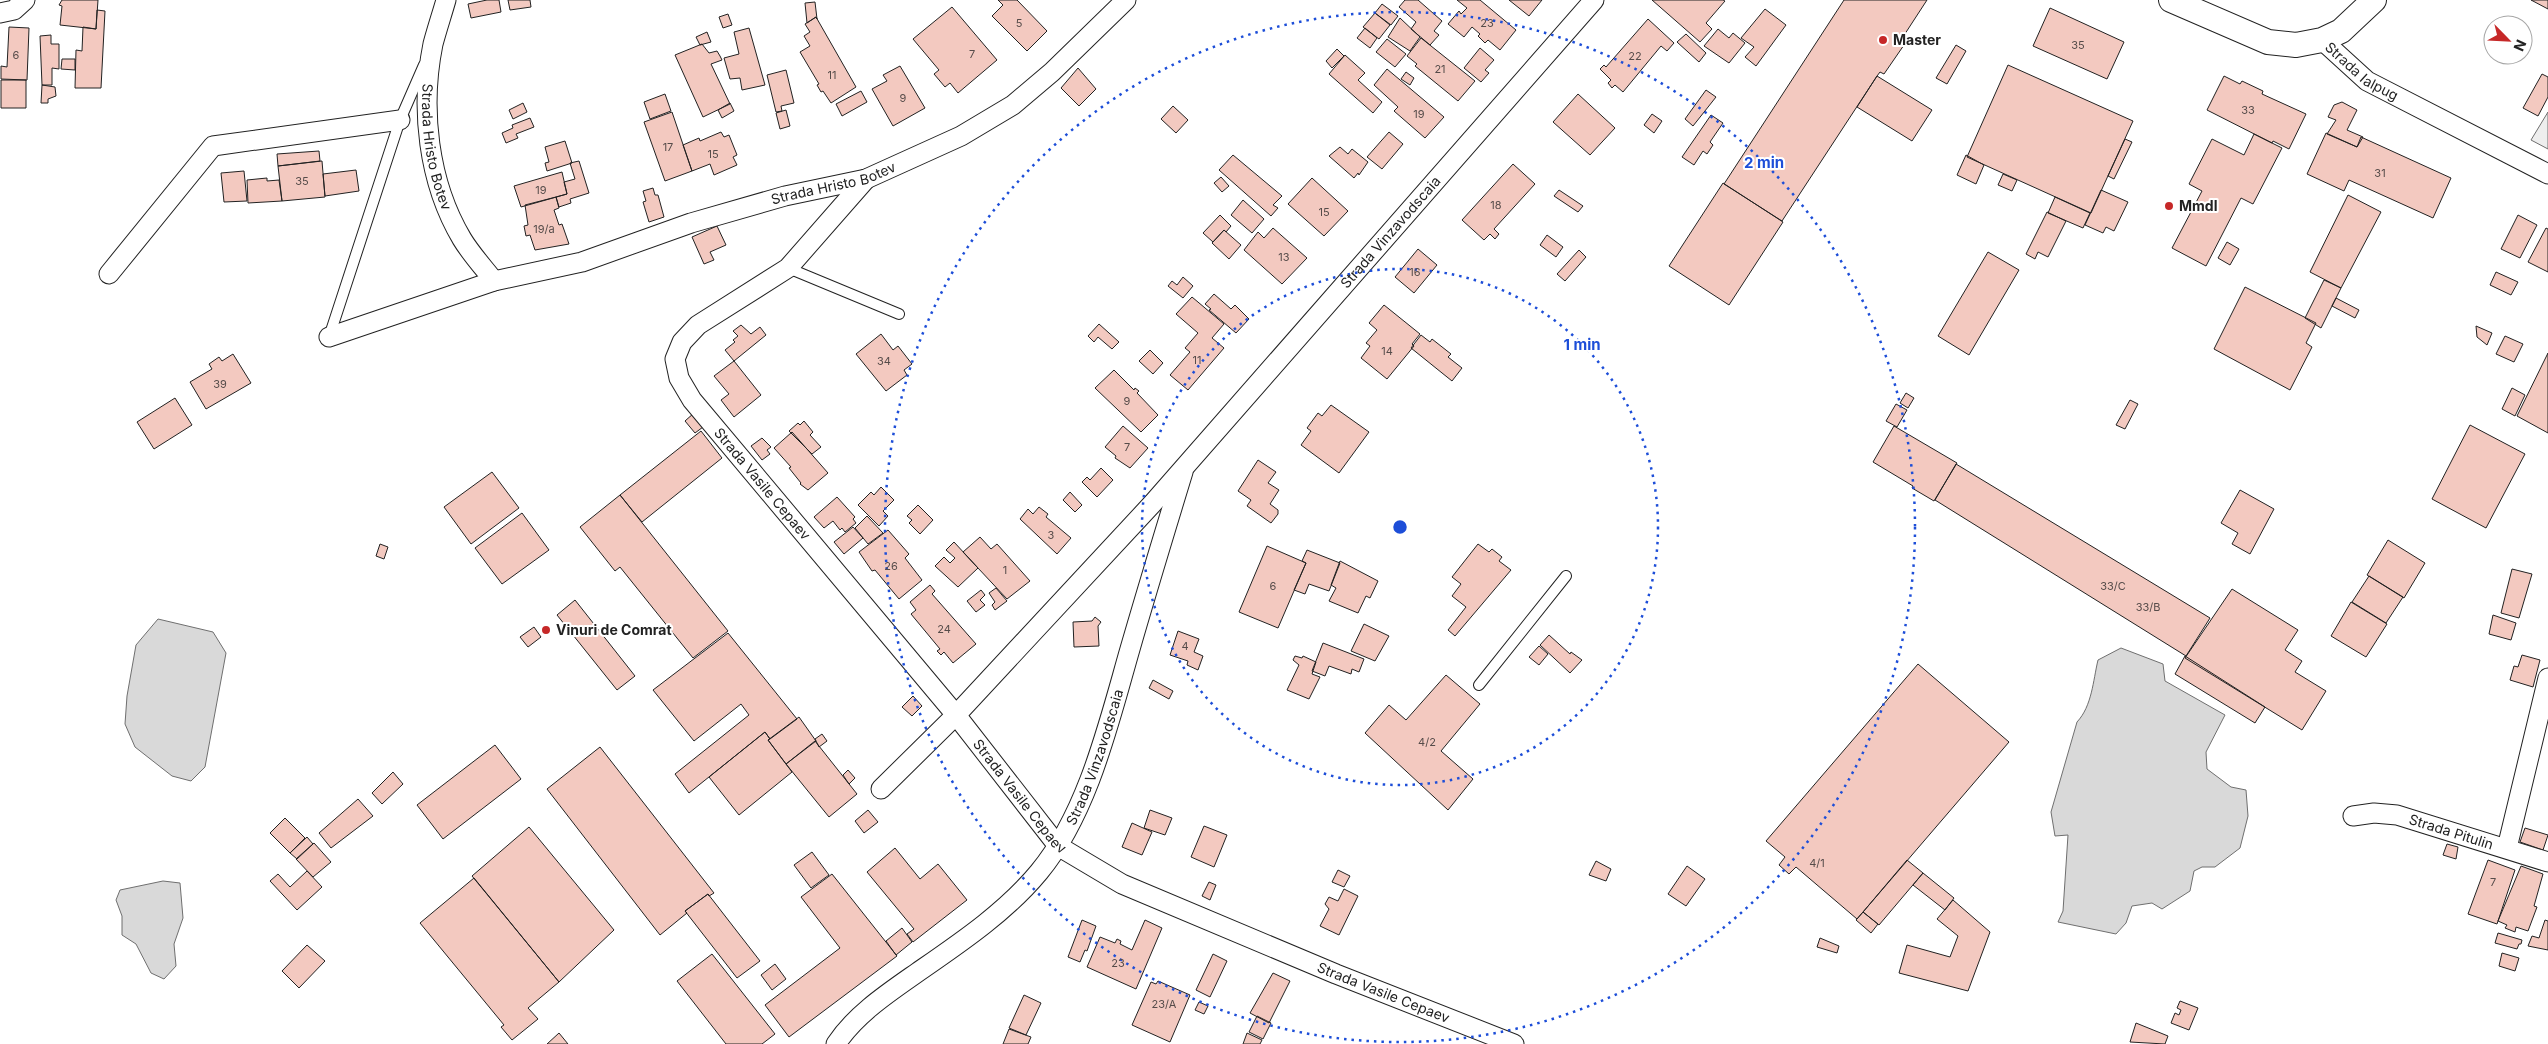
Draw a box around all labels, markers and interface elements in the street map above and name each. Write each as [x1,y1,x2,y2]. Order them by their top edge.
north arrow [2483,15,2533,65]
house number: 5 [1016,16,1023,30]
house number: 23 [1480,16,1494,30]
place label: Master [1893,31,1941,48]
marker: Master [1877,34,1889,46]
text: N [2510,37,2530,54]
house number: 35 [2071,38,2085,52]
street label: Strada Ialpug [2322,38,2401,104]
house number: 7 [969,47,975,61]
house number: 6 [13,48,20,62]
house number: 22 [1628,49,1642,63]
house number: 21 [1434,62,1446,76]
house number: 11 [828,68,836,82]
street label: Strada Hristo Botev [419,83,456,212]
house number: 9 [900,91,907,105]
house number: 33 [2241,103,2255,117]
house number: 19 [1413,107,1425,121]
house number: 17 [663,140,673,154]
house number: 15 [707,147,719,161]
text: 2 min [1744,153,1784,172]
street label: Strada Hristo Botev [769,158,898,208]
house number: 31 [2374,166,2386,180]
street label: Strada Vinzavodscaia [1337,172,1444,291]
house number: 35 [295,174,309,188]
house number: 19 [535,183,547,197]
place label: Mmdl [2179,197,2217,214]
house number: 18 [1490,198,1502,212]
marker: Mmdl [2163,200,2175,212]
house number: 15 [1318,205,1330,219]
house number: 19/a [533,222,555,236]
house number: 13 [1278,250,1290,264]
house number: 16 [1409,265,1421,279]
text: 1 min [1563,335,1601,354]
house number: 14 [1381,344,1393,358]
house number: 11 [1193,353,1201,367]
house number: 34 [877,354,891,368]
house number: 39 [213,377,227,391]
house number: 9 [1124,394,1131,408]
street label: Strada Vasile Cepaev [711,424,815,543]
house number: 7 [1124,440,1130,454]
centre of rings [1391,518,1409,536]
house number: 3 [1048,528,1055,542]
house number: 26 [884,559,898,573]
house number: 1 [1003,563,1007,577]
house number: 6 [1270,579,1277,593]
house number: 33/C [2100,579,2126,593]
house number: 33/B [2136,600,2160,614]
place label: Vinuri de Comrat [556,621,672,638]
house number: 24 [937,622,951,636]
marker: Vinuri de Comrat [540,624,552,636]
house number: 4 [1181,639,1189,653]
street label: Strada Vinzavodscaia [1062,687,1126,828]
street label: Strada Vasile Cepaev [970,735,1069,857]
house number: 4/2 [1418,735,1436,749]
street label: Strada Pitulin [2407,810,2496,852]
house number: 4/1 [1809,856,1825,870]
house number: 7 [2490,875,2496,889]
house number: 23 [1111,956,1125,970]
street label: Strada Vasile Cepaev [1315,958,1452,1026]
house number: 23/A [1152,997,1177,1011]

